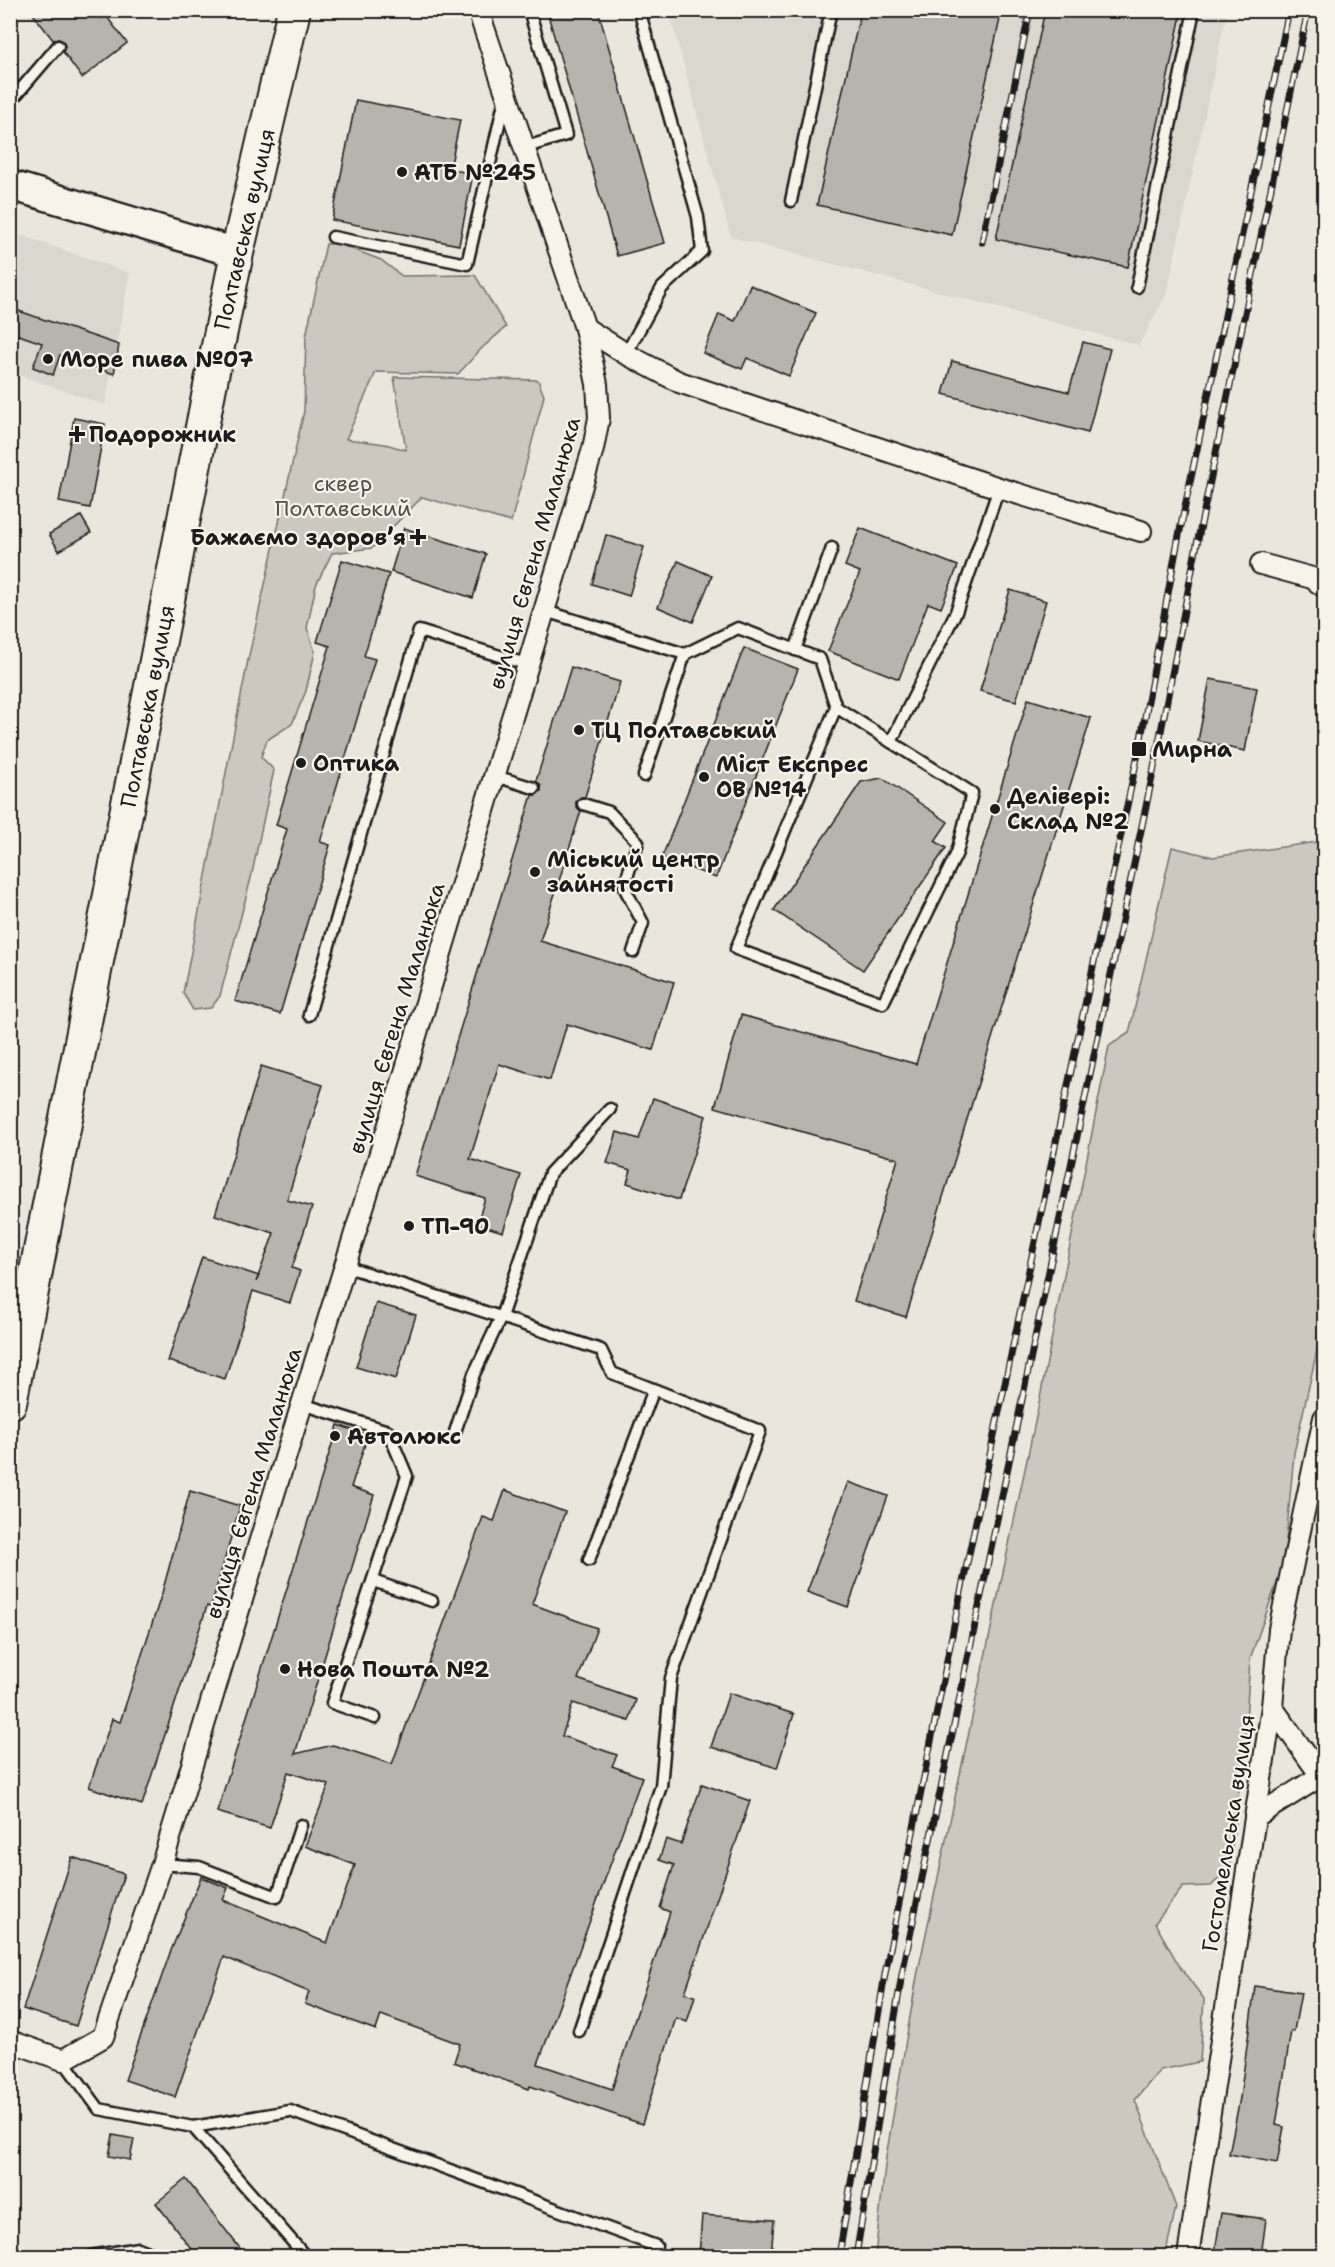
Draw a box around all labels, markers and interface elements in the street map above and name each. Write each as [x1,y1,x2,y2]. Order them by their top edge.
street label: Полтавська вулиця [207,126,282,333]
place label: АТБ №245 [414,158,536,187]
marker: АТБ №245 [395,165,409,179]
place label: Море пива №07 [60,345,253,374]
marker: Море пива №07 [41,352,55,366]
street label: вулиця Євгена Маланюка [482,413,587,693]
place label: Подорожник [89,420,236,449]
marker: Подорожник [70,427,84,441]
park label: сквер Полтавський [275,469,411,523]
place label: Бажаємо здоровʼя [190,523,406,552]
marker: Бажаємо здоровʼя [411,530,425,544]
street label: Полтавська вулиця [114,602,181,810]
place label: ТЦ Полтавський [591,716,777,745]
marker: ТЦ Полтавський [572,723,586,737]
place label: Мирна [1152,735,1232,764]
marker: Мирна [1130,740,1148,758]
place label: Оптика [313,749,399,778]
place label: Міст Експрес ОВ №14 [716,750,869,804]
marker: Оптика [294,756,308,770]
marker: Міст Експрес ОВ №14 [697,770,711,784]
place label: Делівері: Склад №2 [1007,782,1129,836]
marker: Делівері: Склад №2 [988,802,1002,816]
place label: Міський центр зайнятості [547,845,720,899]
marker: Міський центр зайнятості [528,865,542,879]
street label: вулиця Євгена Маланюка [341,879,452,1157]
place label: ТП-90 [421,1212,490,1241]
marker: ТП-90 [402,1219,416,1233]
street label: вулиця Євгена Маланюка [198,1344,309,1622]
place label: Автолюкс [347,1422,462,1451]
marker: Автолюкс [328,1429,342,1443]
place label: Нова Пошта №2 [297,1655,490,1684]
marker: Нова Пошта №2 [278,1662,292,1676]
street label: Гостомельська вулиця [1195,1712,1262,1954]

